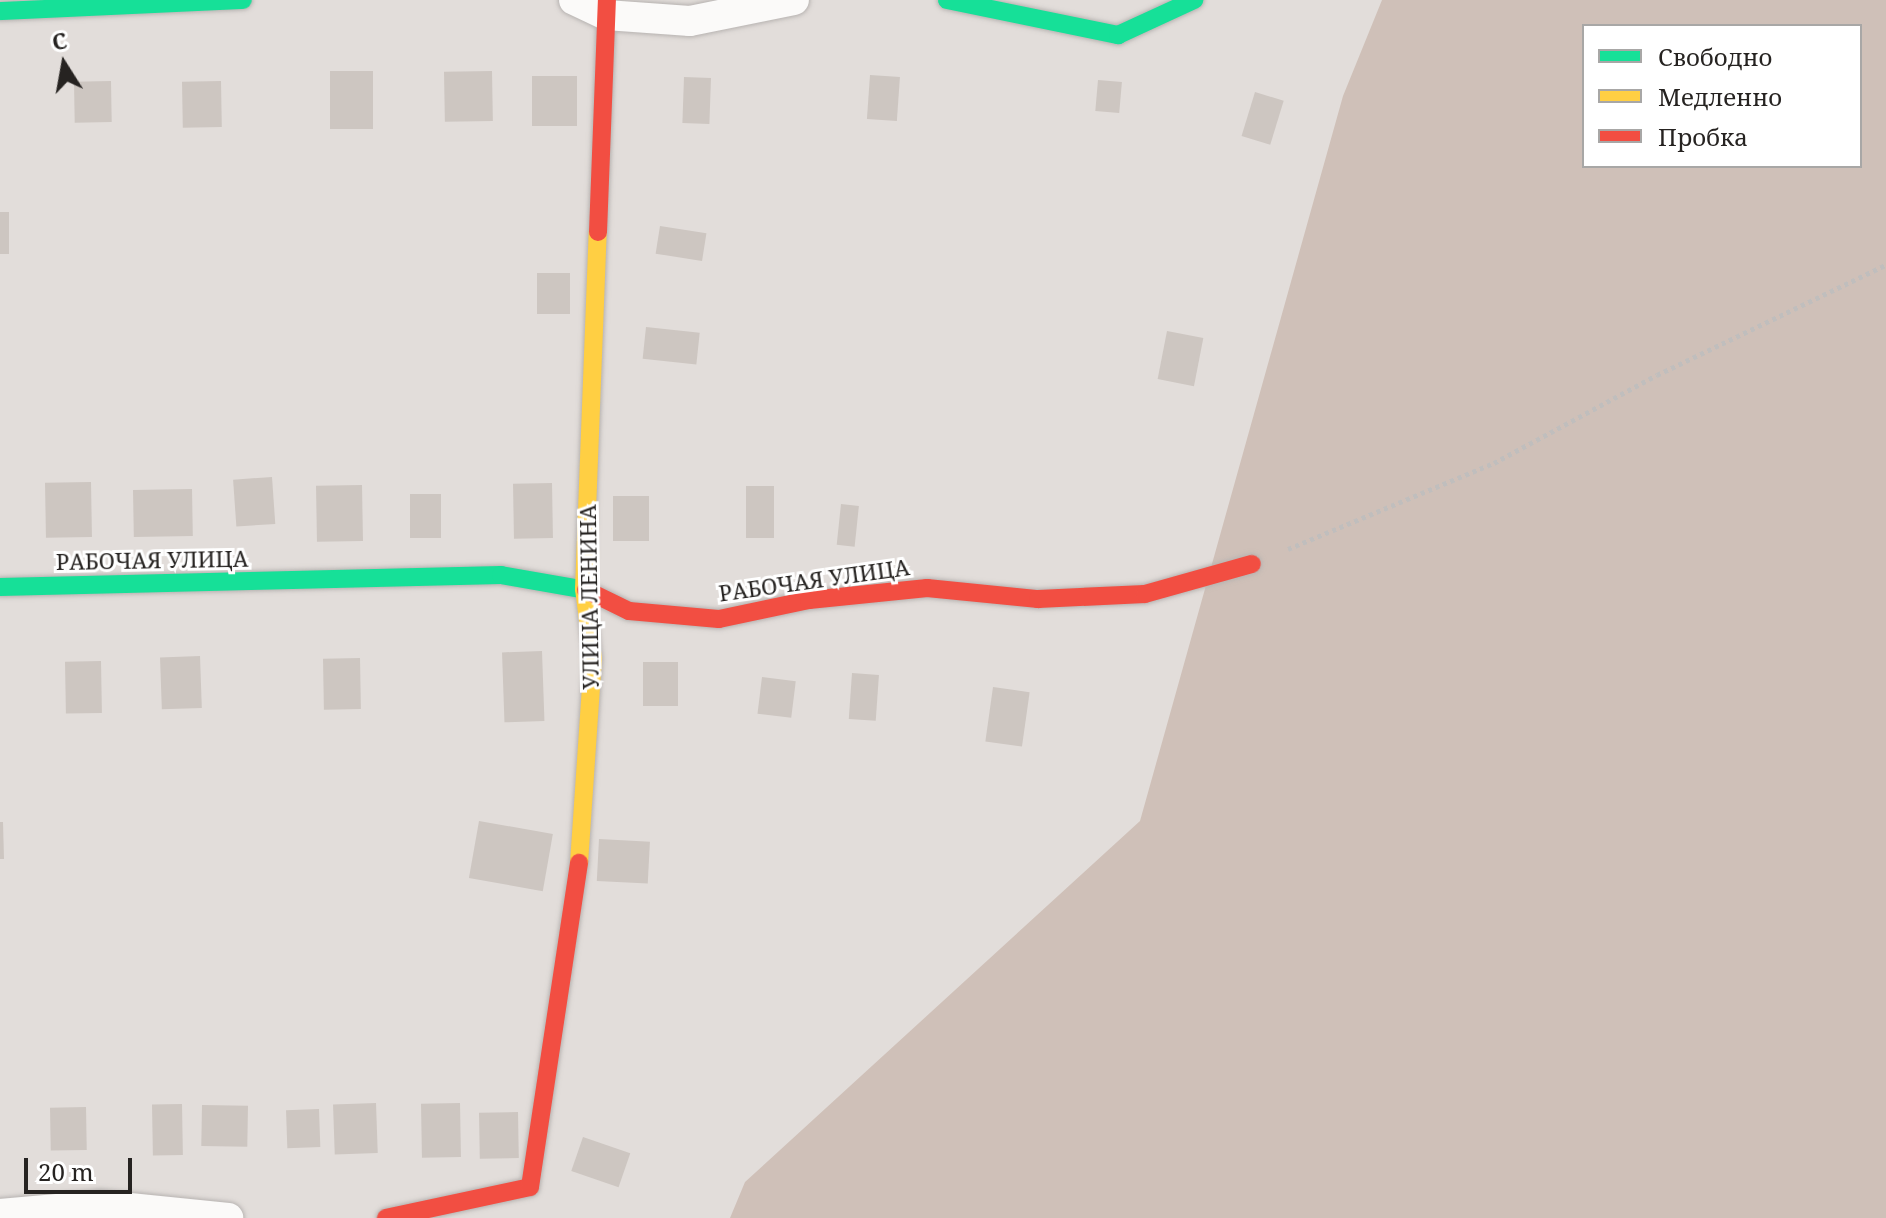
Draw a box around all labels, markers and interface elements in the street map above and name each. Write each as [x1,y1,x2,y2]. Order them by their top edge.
north arrow [24,24,104,104]
text: С [49,24,69,57]
legend [1582,24,1862,168]
text: Свободно [1658,40,1772,73]
text: Медленно [1658,80,1782,113]
text: Пробка [1658,120,1748,153]
street label: УЛИЦА ЛЕНИНА [574,504,604,690]
street label: РАБОЧАЯ УЛИЦА [56,545,248,575]
street label: РАБОЧАЯ УЛИЦА [717,554,911,606]
scale bar [28,1142,136,1192]
text: 20 m [38,1155,94,1188]

